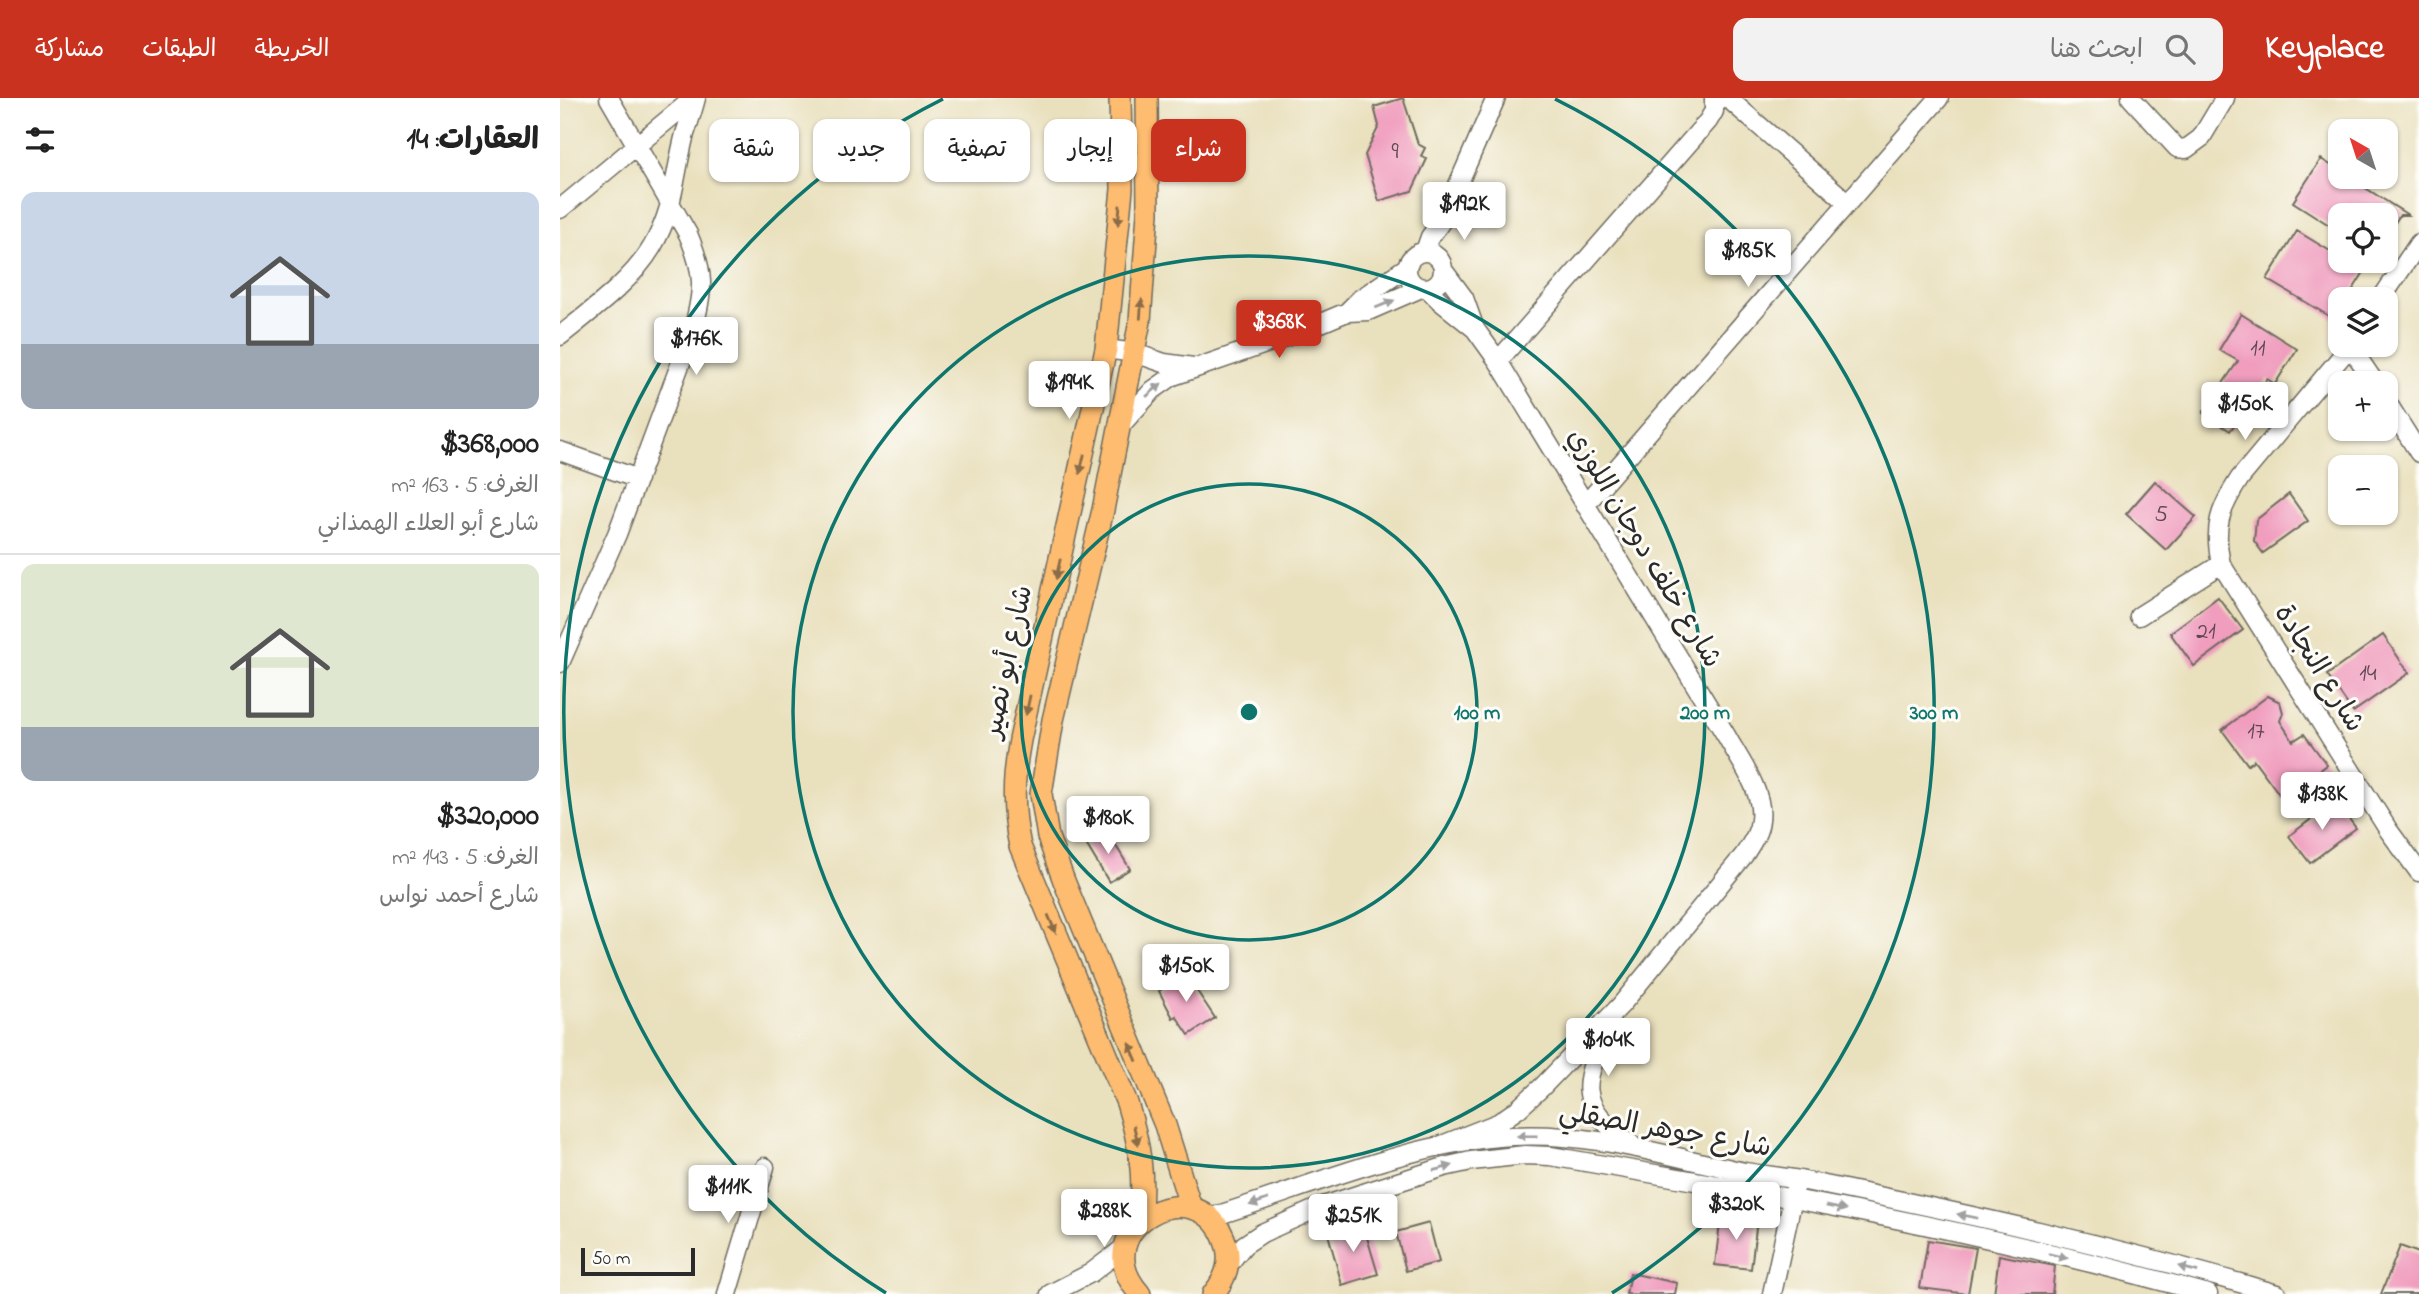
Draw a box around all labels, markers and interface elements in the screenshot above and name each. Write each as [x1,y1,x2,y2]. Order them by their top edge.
search box [1733,18,2223,81]
text: Keyplace [2265,25,2384,73]
icon: search [2161,30,2199,68]
text: ابحث هنا [2050,32,2143,70]
text: مشاركة [35,33,104,68]
text: الطبقات [142,33,217,68]
text: الخريطة [255,33,329,68]
text: العقارات: 14 [407,119,539,163]
chip: شقة [709,119,799,182]
chip: جديد [813,119,910,182]
chip: تصفية [924,119,1030,182]
chip: إيجار [1044,119,1137,182]
chip: شراء [1151,119,1246,182]
north arrow [2328,119,2398,189]
map controls [2328,119,2398,525]
icon: filters [21,121,59,159]
house number: 9 [1391,135,1399,170]
pin: $192K [1415,183,1513,242]
text: $192K [1439,188,1489,221]
button: locate [2328,203,2398,273]
one-way arrow [1113,204,1124,226]
pin: $185K [1699,230,1797,289]
text: $185K [1721,235,1775,268]
icon: home [217,238,343,364]
button: layers [2328,287,2398,357]
one-way arrow [1136,297,1147,319]
one-way arrow [1375,299,1396,310]
pin: $368K [1230,300,1328,360]
text: $368K [1252,306,1306,339]
pin: $176K [647,317,745,377]
text: $176K [670,323,722,356]
house number: 11 [2250,332,2266,367]
pin: $194K [1020,362,1118,421]
text: $194K [1045,367,1093,400]
button: + [2328,371,2398,441]
pin: $150K [2196,382,2294,442]
one-way arrow [1146,383,1163,398]
text: $150K [2217,388,2273,421]
street label: شارع خلف دوجان اللوزي [1555,421,1731,677]
text: $368,000 [440,423,539,467]
one-way arrow [1076,453,1087,475]
button: − [2328,455,2398,525]
text: الغرف: 5 · 163 m² [391,470,539,503]
house number: 5 [2154,498,2168,533]
text: شارع أبو العلاء الهمذاني [318,508,539,541]
one-way arrow [1052,558,1063,580]
street label: شارع أبو نصير [972,582,1045,744]
street label: شارع النجادة [2262,597,2374,741]
icon: home [217,610,343,736]
house number: 21 [2196,615,2216,650]
house number: 14 [2359,657,2377,692]
one-way arrow [1022,694,1033,716]
text: 100 m [1454,699,1500,729]
text: 200 m [1679,699,1730,729]
text: 300 m [1909,699,1958,729]
centre of rings [1237,700,1261,724]
house number: 17 [2247,715,2265,750]
pin: $138K [2273,772,2371,832]
text: $138K [2297,778,2347,811]
text: $320,000 [437,795,539,839]
pin: $180K [1059,796,1157,856]
text: $180K [1083,802,1133,835]
text: الغرف: 5 · 143 m² [392,842,539,875]
text: شارع أحمد نواس [379,880,539,913]
one-way arrow [1046,914,1058,934]
pin: $150K [1137,944,1235,1004]
text: $150K [1158,950,1214,983]
pin: $104K [1559,1018,1657,1078]
text: $104K [1582,1024,1634,1057]
one-way arrow [1128,1042,1139,1063]
street label: شارع جوهر الصقلي [1556,1092,1774,1171]
one-way arrow [1131,1124,1142,1146]
one-way arrow [1515,1130,1537,1142]
one-way arrow [1432,1162,1454,1173]
pin: $111K [679,1166,777,1225]
text: $111K [704,1171,752,1204]
pin: $320K [1687,1182,1785,1242]
text: $320K [1708,1188,1764,1221]
pin: $288K [1055,1190,1153,1249]
pin: $251K [1304,1194,1402,1254]
text: $288K [1077,1195,1131,1228]
one-way arrow [1249,1197,1270,1208]
text: $251K [1325,1200,1381,1233]
one-way arrow [1825,1203,1847,1214]
one-way arrow [1956,1211,1978,1222]
scale bar [581,1245,695,1277]
text: 50 m [592,1246,631,1273]
one-way arrow [2047,1250,2069,1261]
one-way arrow [2177,1263,2199,1274]

